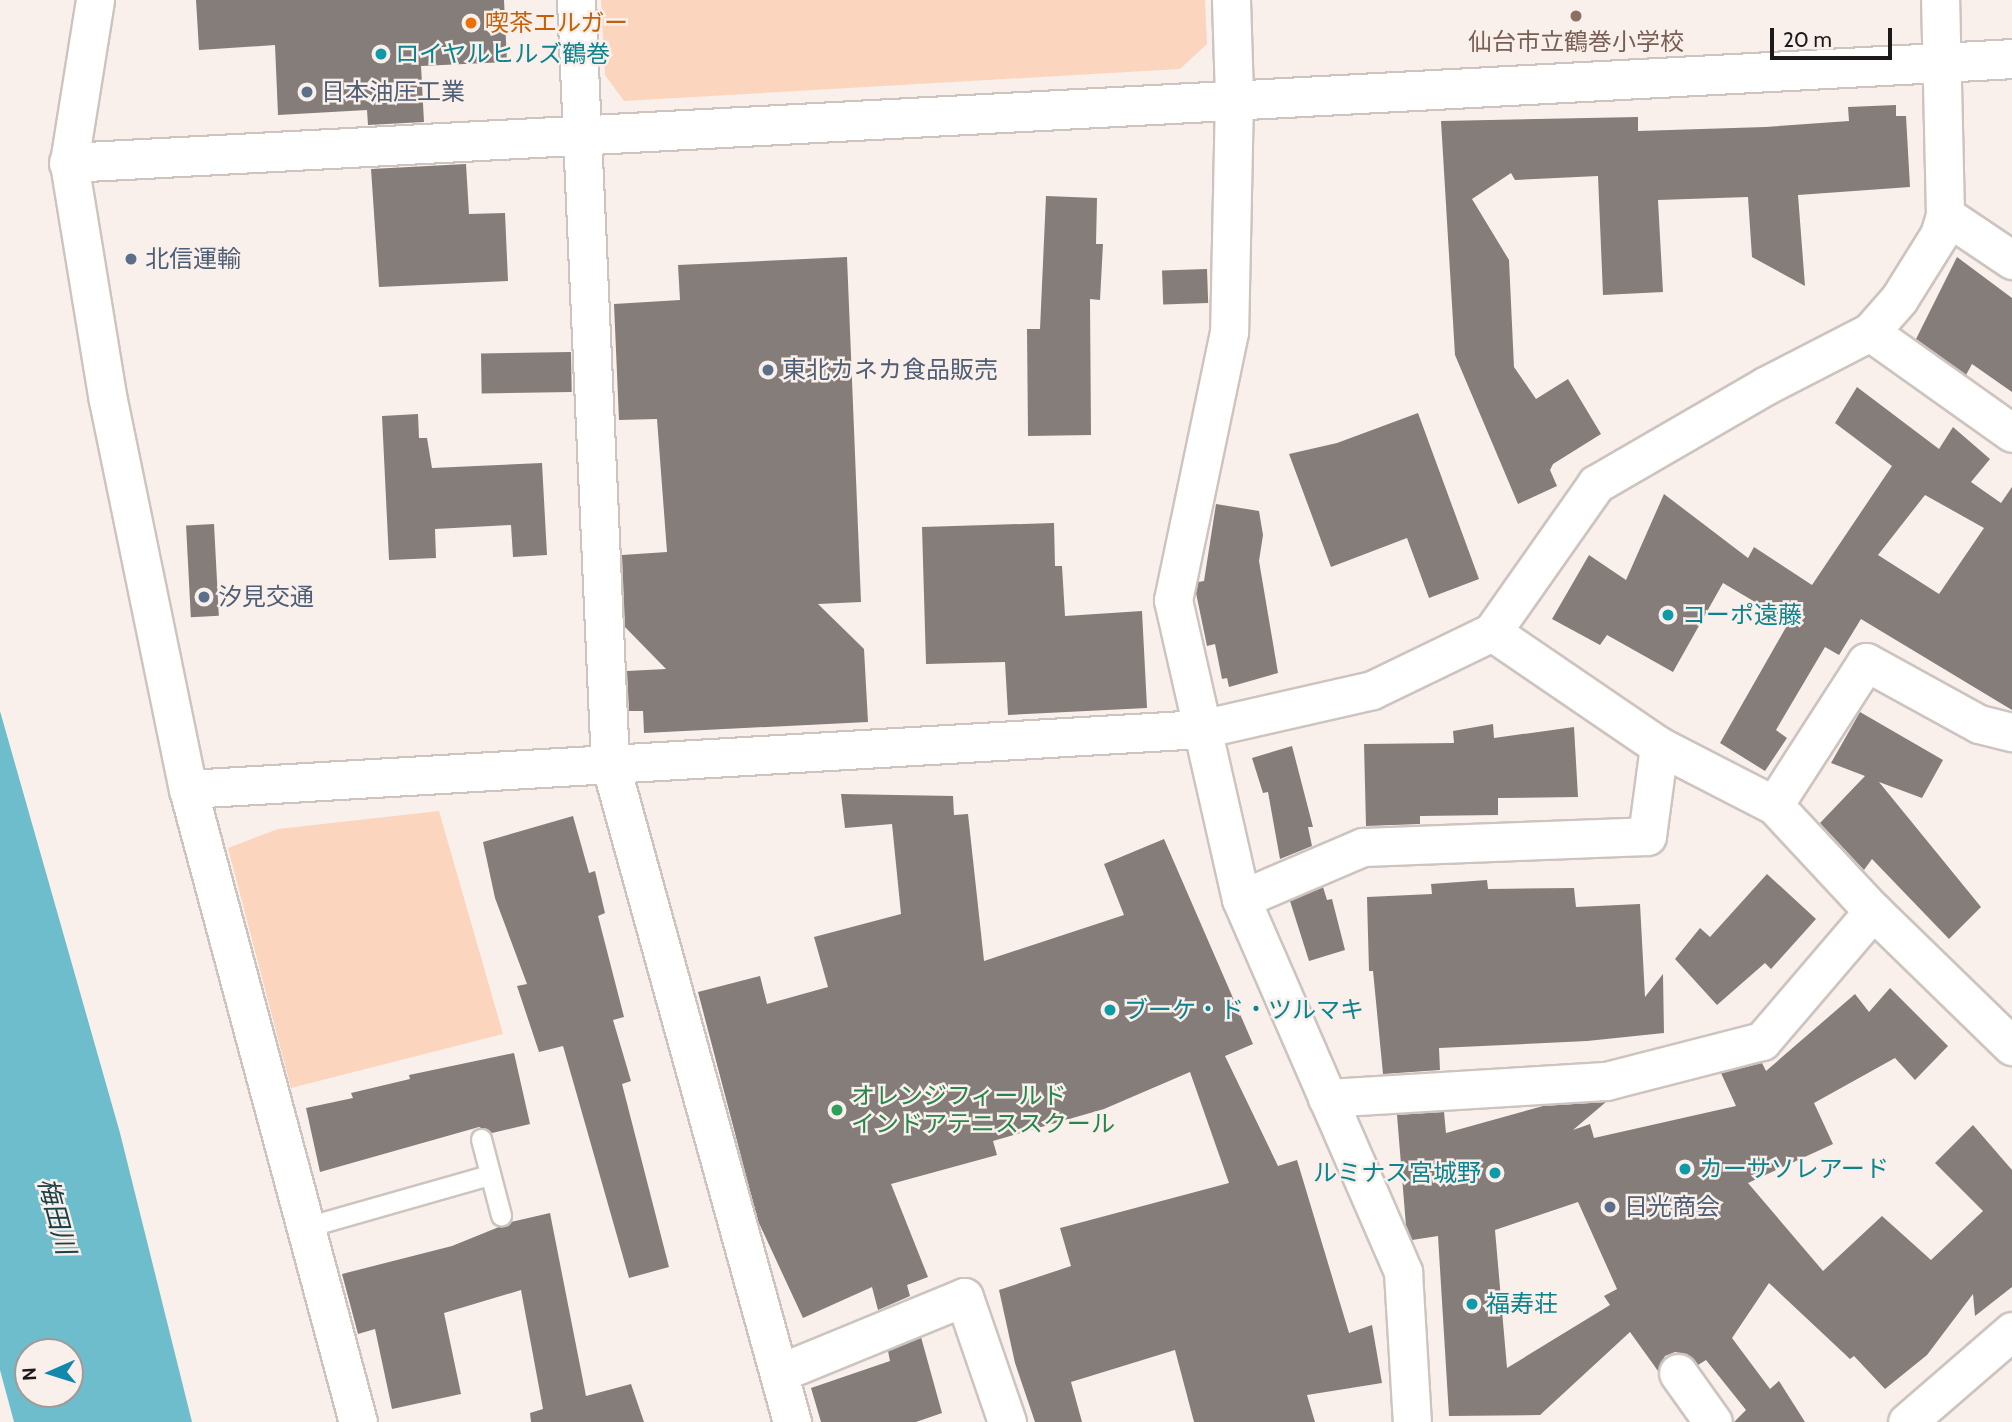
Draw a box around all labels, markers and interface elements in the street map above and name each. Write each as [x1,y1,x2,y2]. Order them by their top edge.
marker: 仙台市立鶴巻小学校 [1568,8,1584,24]
place label: 喫茶エルガー [485,9,629,37]
scale bar [1774,14,1896,58]
marker: 喫茶エルガー [463,15,479,31]
text: 20 m [1783,27,1832,52]
place label: 仙台市立鶴巻小学校 [1468,28,1684,56]
place label: ロイヤルヒルズ鶴巻 [395,40,611,68]
marker: ロイヤルヒルズ鶴巻 [373,46,389,62]
place label: 日本油圧工業 [321,78,465,106]
marker: 日本油圧工業 [299,84,315,100]
place label: 北信運輸 [145,245,241,273]
marker: 北信運輸 [123,251,139,267]
place label: 東北カネカ食品販売 [782,356,998,384]
marker: 東北カネカ食品販売 [760,362,776,378]
place label: 汐見交通 [218,583,314,611]
marker: 汐見交通 [196,589,212,605]
place label: コーポ遠藤 [1682,601,1802,629]
marker: コーポ遠藤 [1660,607,1676,623]
place label: ブーケ・ド・ツルマキ [1124,996,1364,1024]
marker: ブーケ・ド・ツルマキ [1102,1002,1118,1018]
place label: オレンジフィールド インドアテニススクール [851,1082,1115,1138]
marker: オレンジフィールド インドアテニススクール [829,1102,845,1118]
place label: カーサソレアード [1699,1155,1890,1183]
place label: ルミナス宮城野 [1313,1159,1481,1187]
marker: カーサソレアード [1677,1161,1693,1177]
marker: ルミナス宮城野 [1487,1165,1503,1181]
water label: 梅田川 [31,1174,81,1258]
place label: 日光商会 [1624,1193,1720,1221]
marker: 日光商会 [1602,1199,1618,1215]
place label: 福寿荘 [1486,1290,1558,1318]
marker: 福寿荘 [1464,1296,1480,1312]
north arrow [14,1338,84,1408]
text: N [18,1367,41,1381]

